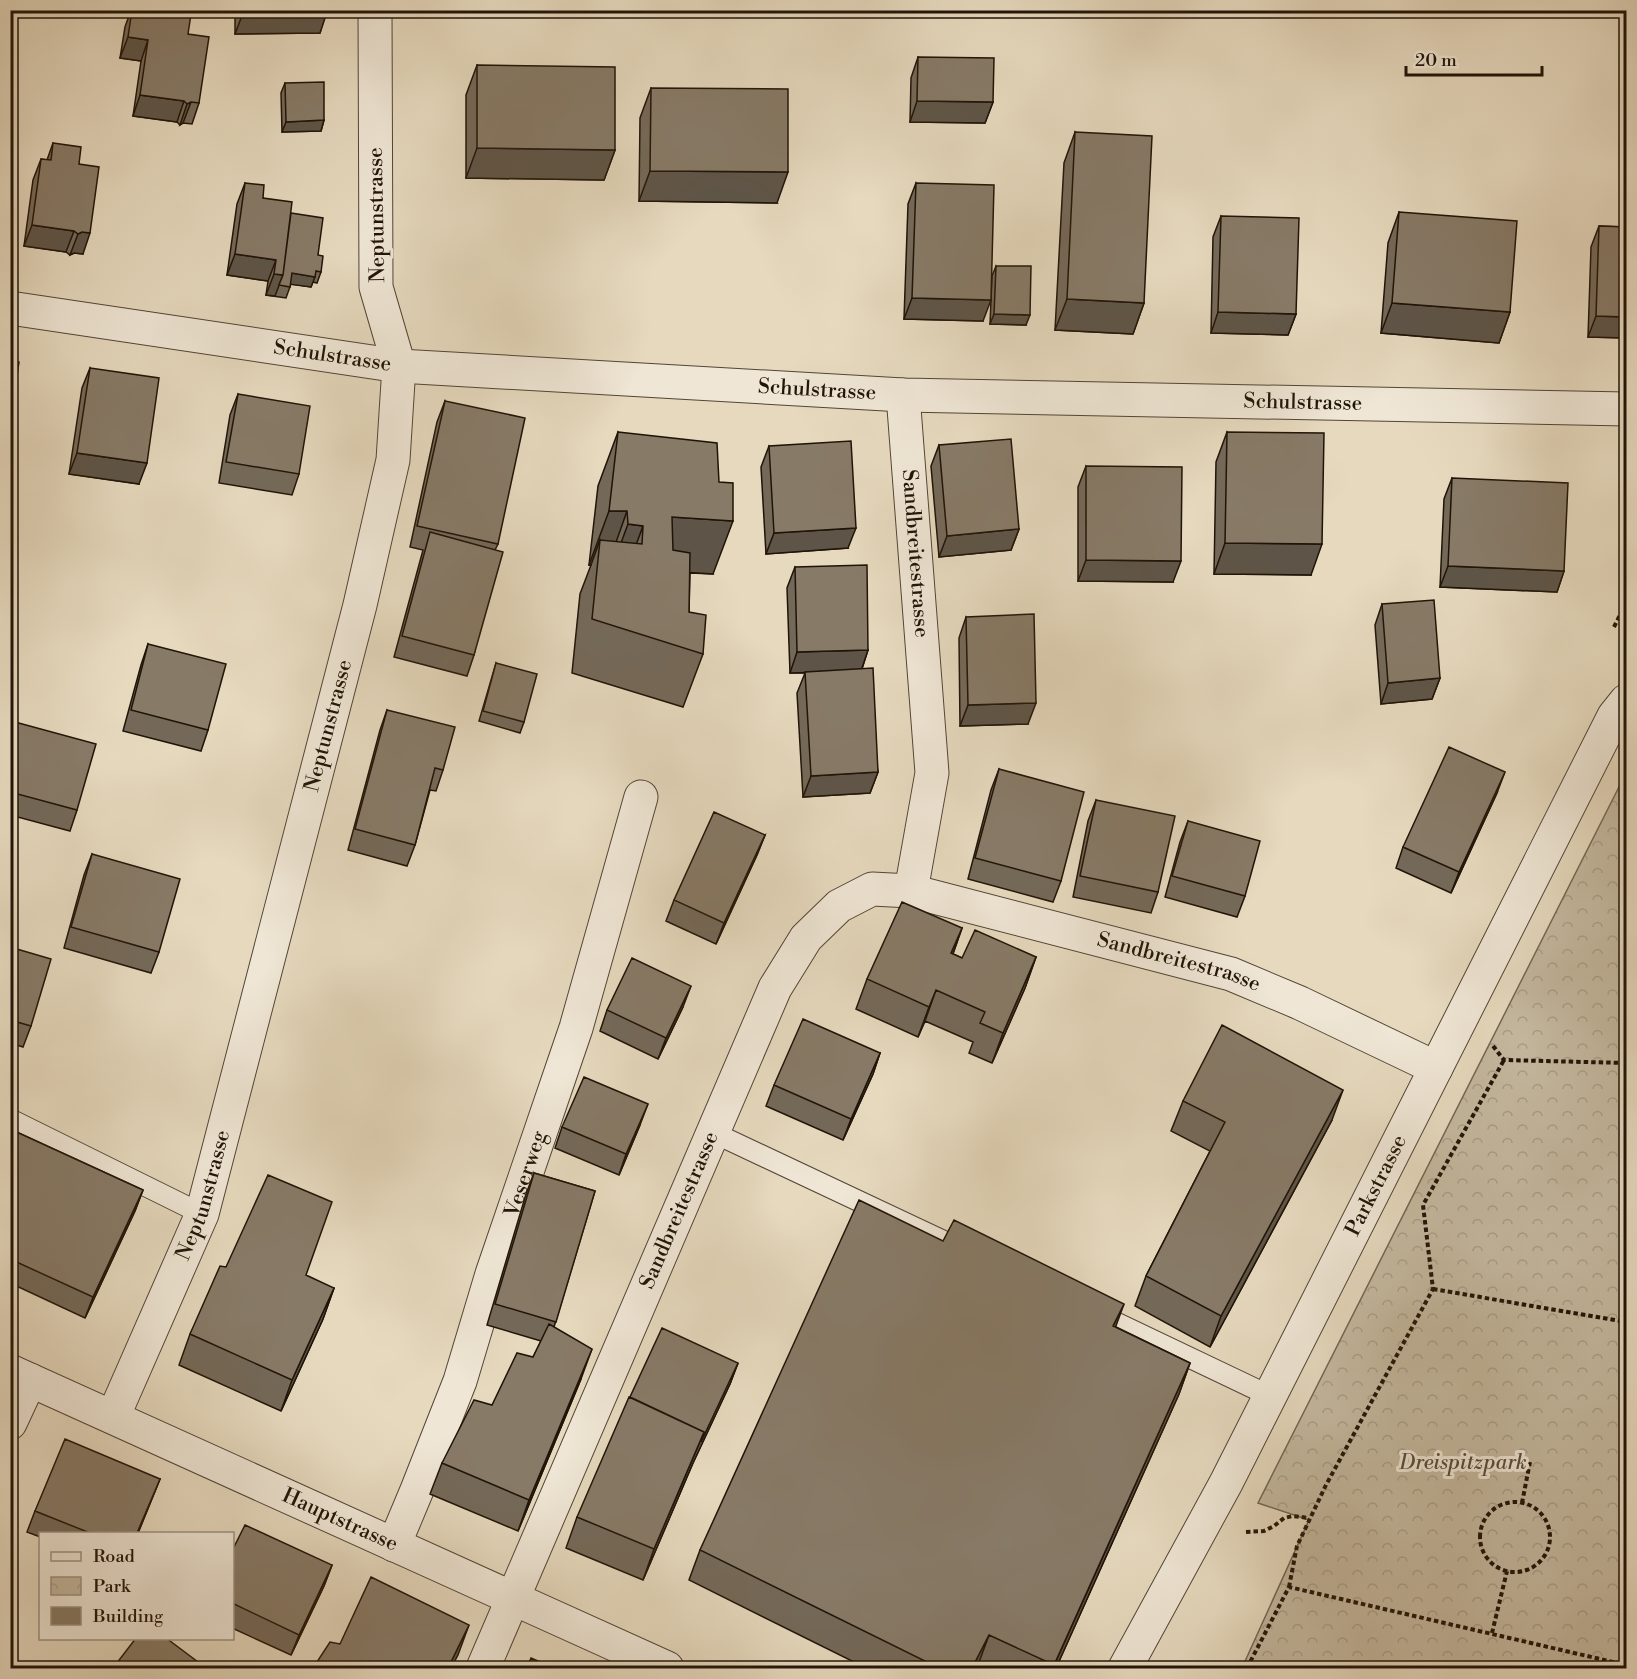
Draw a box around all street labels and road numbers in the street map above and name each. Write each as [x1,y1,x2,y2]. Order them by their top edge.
street label: Neptunstrasse [363,147,391,283]
street label: Schulstrasse [272,334,393,378]
street label: Schulstrasse [757,374,877,406]
street label: Schulstrasse [1243,389,1362,417]
street label: Sandbreitestrasse [896,468,935,639]
street label: Neptunstrasse [299,657,358,795]
street label: Sandbreitestrasse [1094,927,1264,998]
street label: Neptunstrasse [170,1127,236,1264]
street label: Veserweg [499,1128,553,1222]
street label: Sandbreitestrasse [634,1128,725,1293]
street label: Parkstrasse [1340,1131,1413,1241]
street label: Hauptstrasse [278,1483,402,1558]

